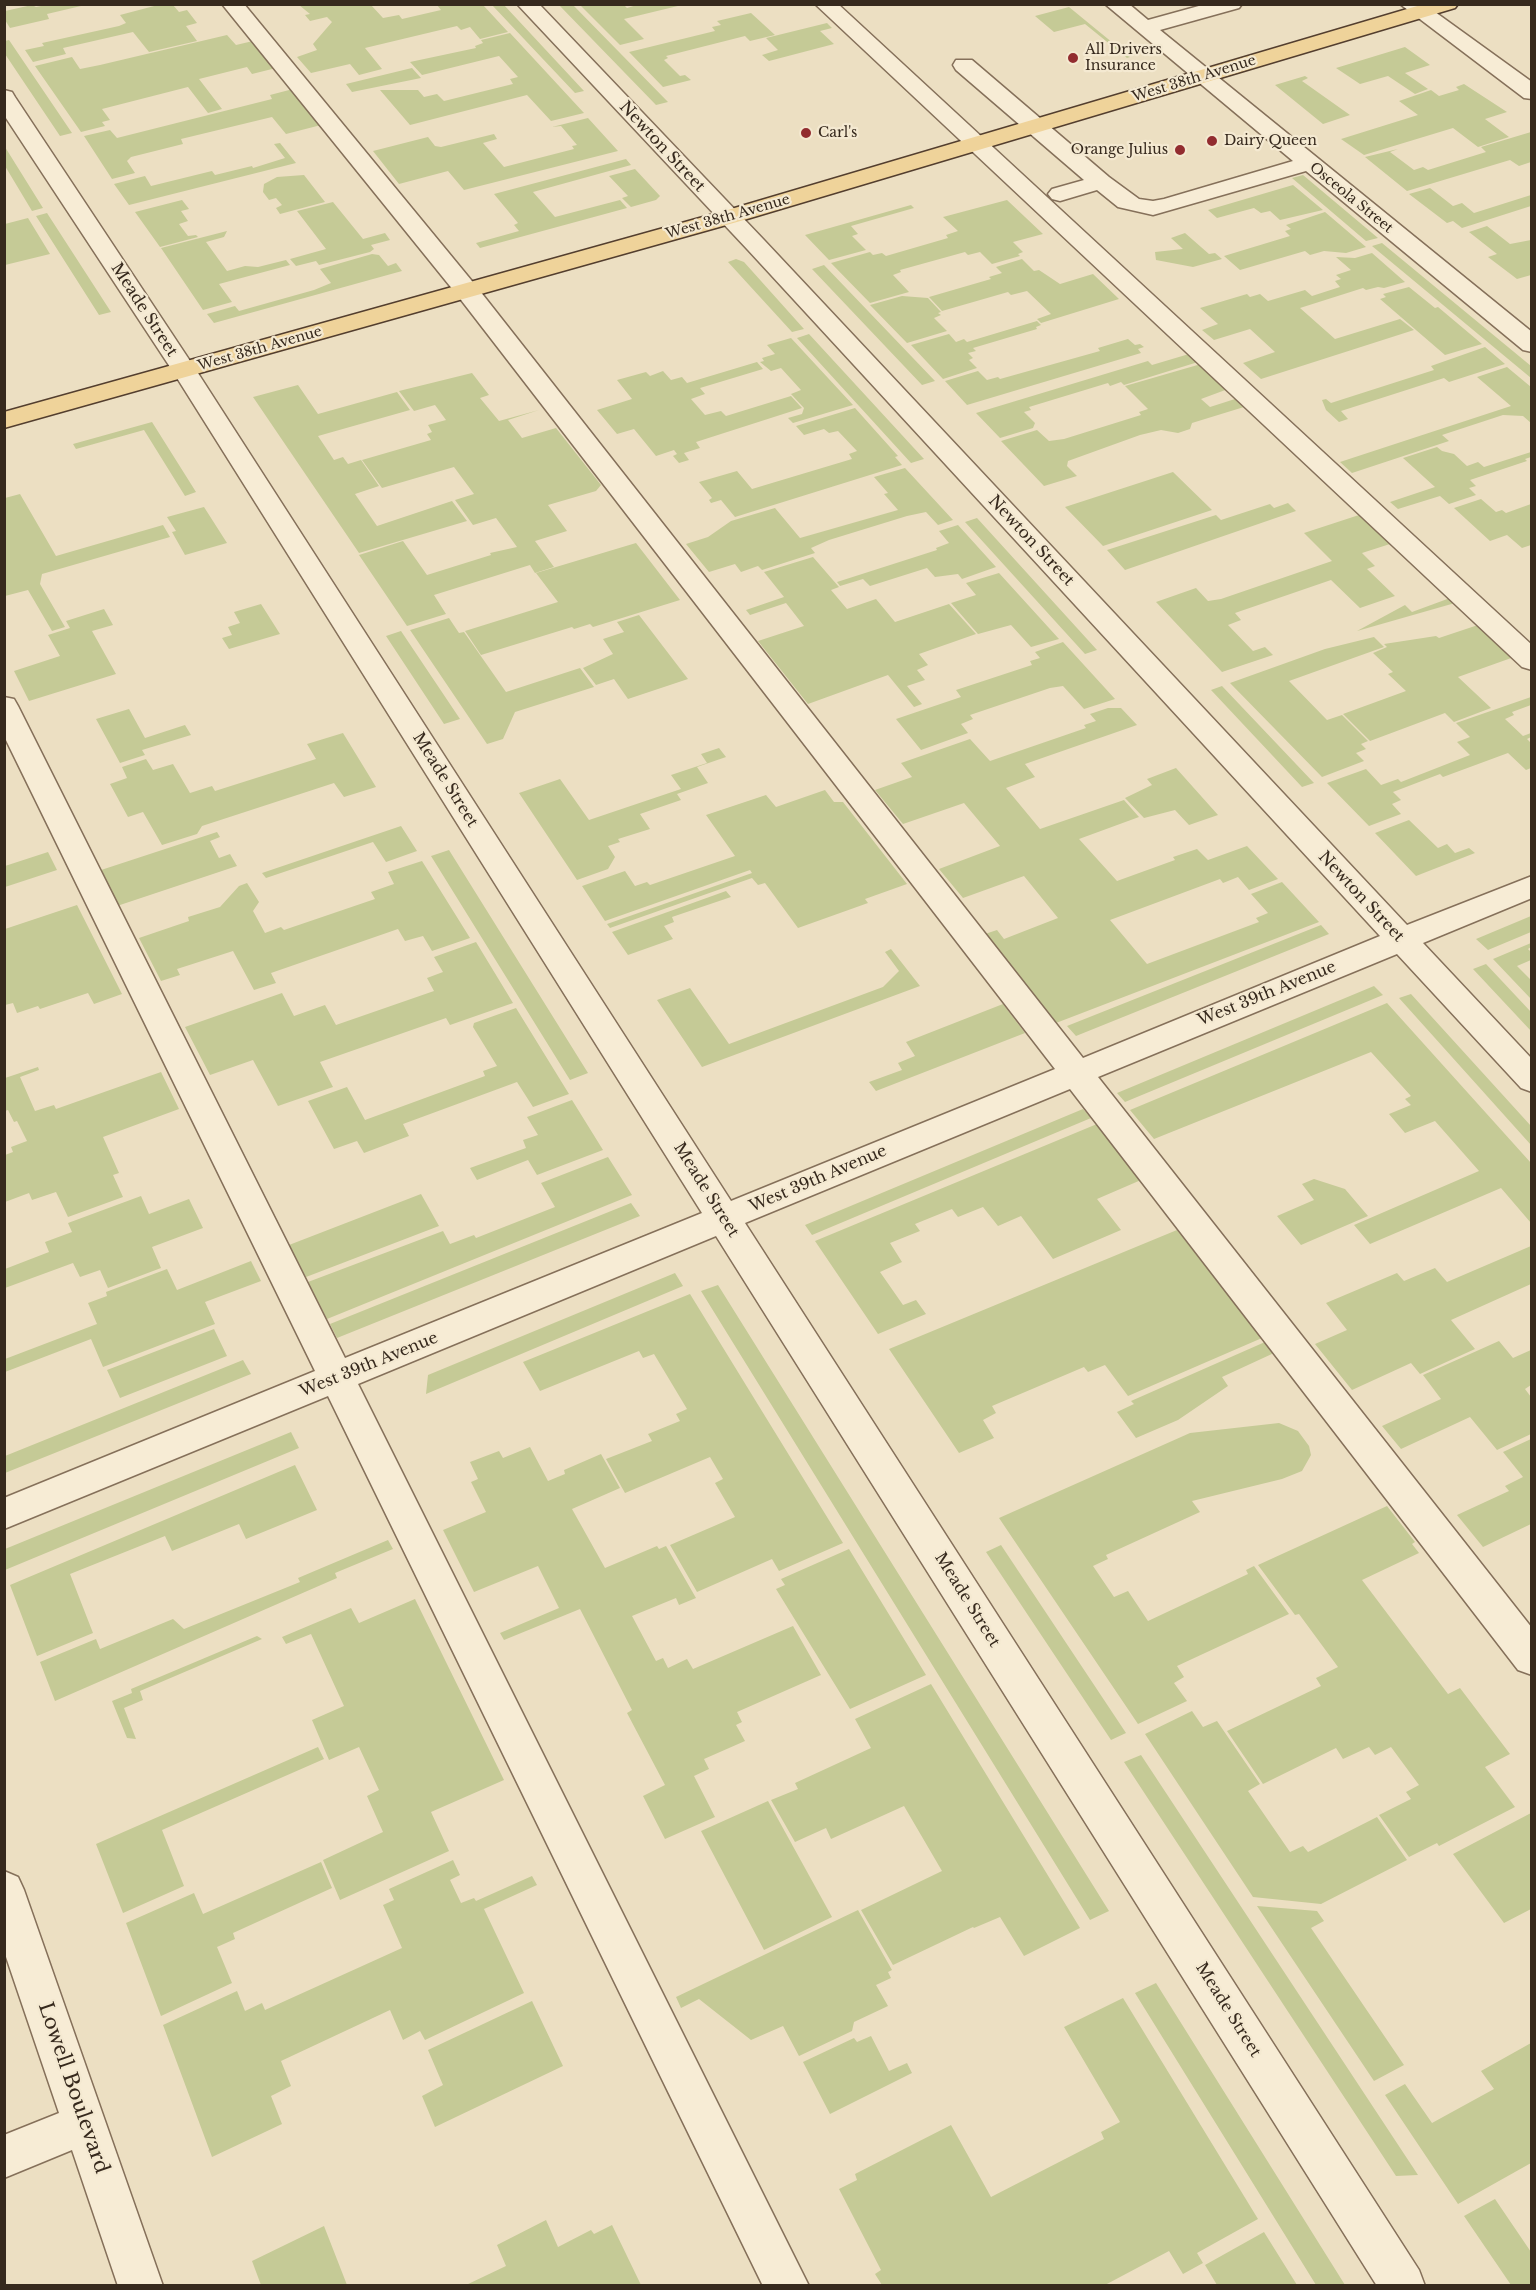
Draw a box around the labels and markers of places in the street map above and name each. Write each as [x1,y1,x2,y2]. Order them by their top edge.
place label: All Drivers Insurance [1085,42,1162,74]
marker: All Drivers Insurance [1066,51,1080,65]
place label: Carl's [818,125,857,141]
marker: Carl's [799,126,813,140]
place label: Dairy Queen [1224,133,1317,149]
marker: Dairy Queen [1205,134,1219,148]
place label: Orange Julius [1071,142,1168,158]
marker: Orange Julius [1173,143,1187,157]

